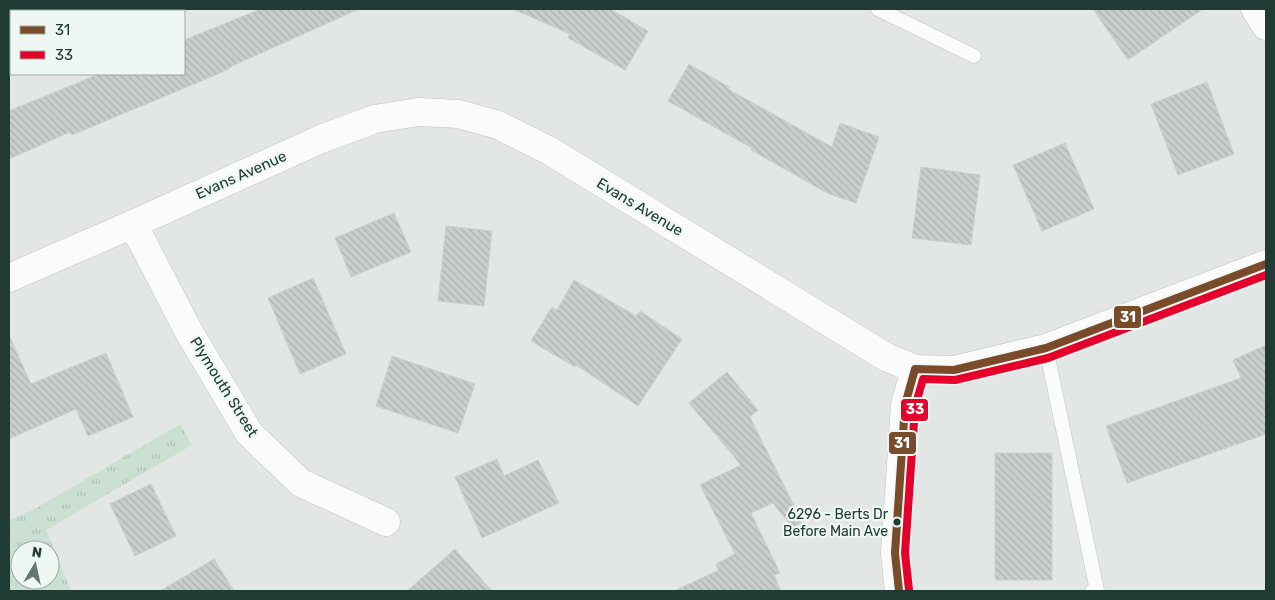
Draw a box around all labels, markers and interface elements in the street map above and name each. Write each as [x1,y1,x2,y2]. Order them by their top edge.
legend [10,10,185,75]
text: 31 [55,21,70,39]
text: 33 [55,46,73,64]
street label: Evans Avenue [193,147,289,203]
street label: Evans Avenue [593,174,687,240]
line badge: 31 [1113,305,1142,329]
text: 31 [1120,309,1136,326]
street label: Plymouth Street [186,334,262,440]
line badge: 33 [900,398,929,422]
text: 33 [906,401,924,418]
line badge: 31 [888,431,917,455]
text: 31 [894,435,910,452]
place label: 6296 - Berts Dr Before Main Ave [783,506,889,540]
marker: 6296 - Berts Dr Before Main Ave [892,517,902,527]
north arrow [10,540,60,590]
text: N [31,543,43,562]

